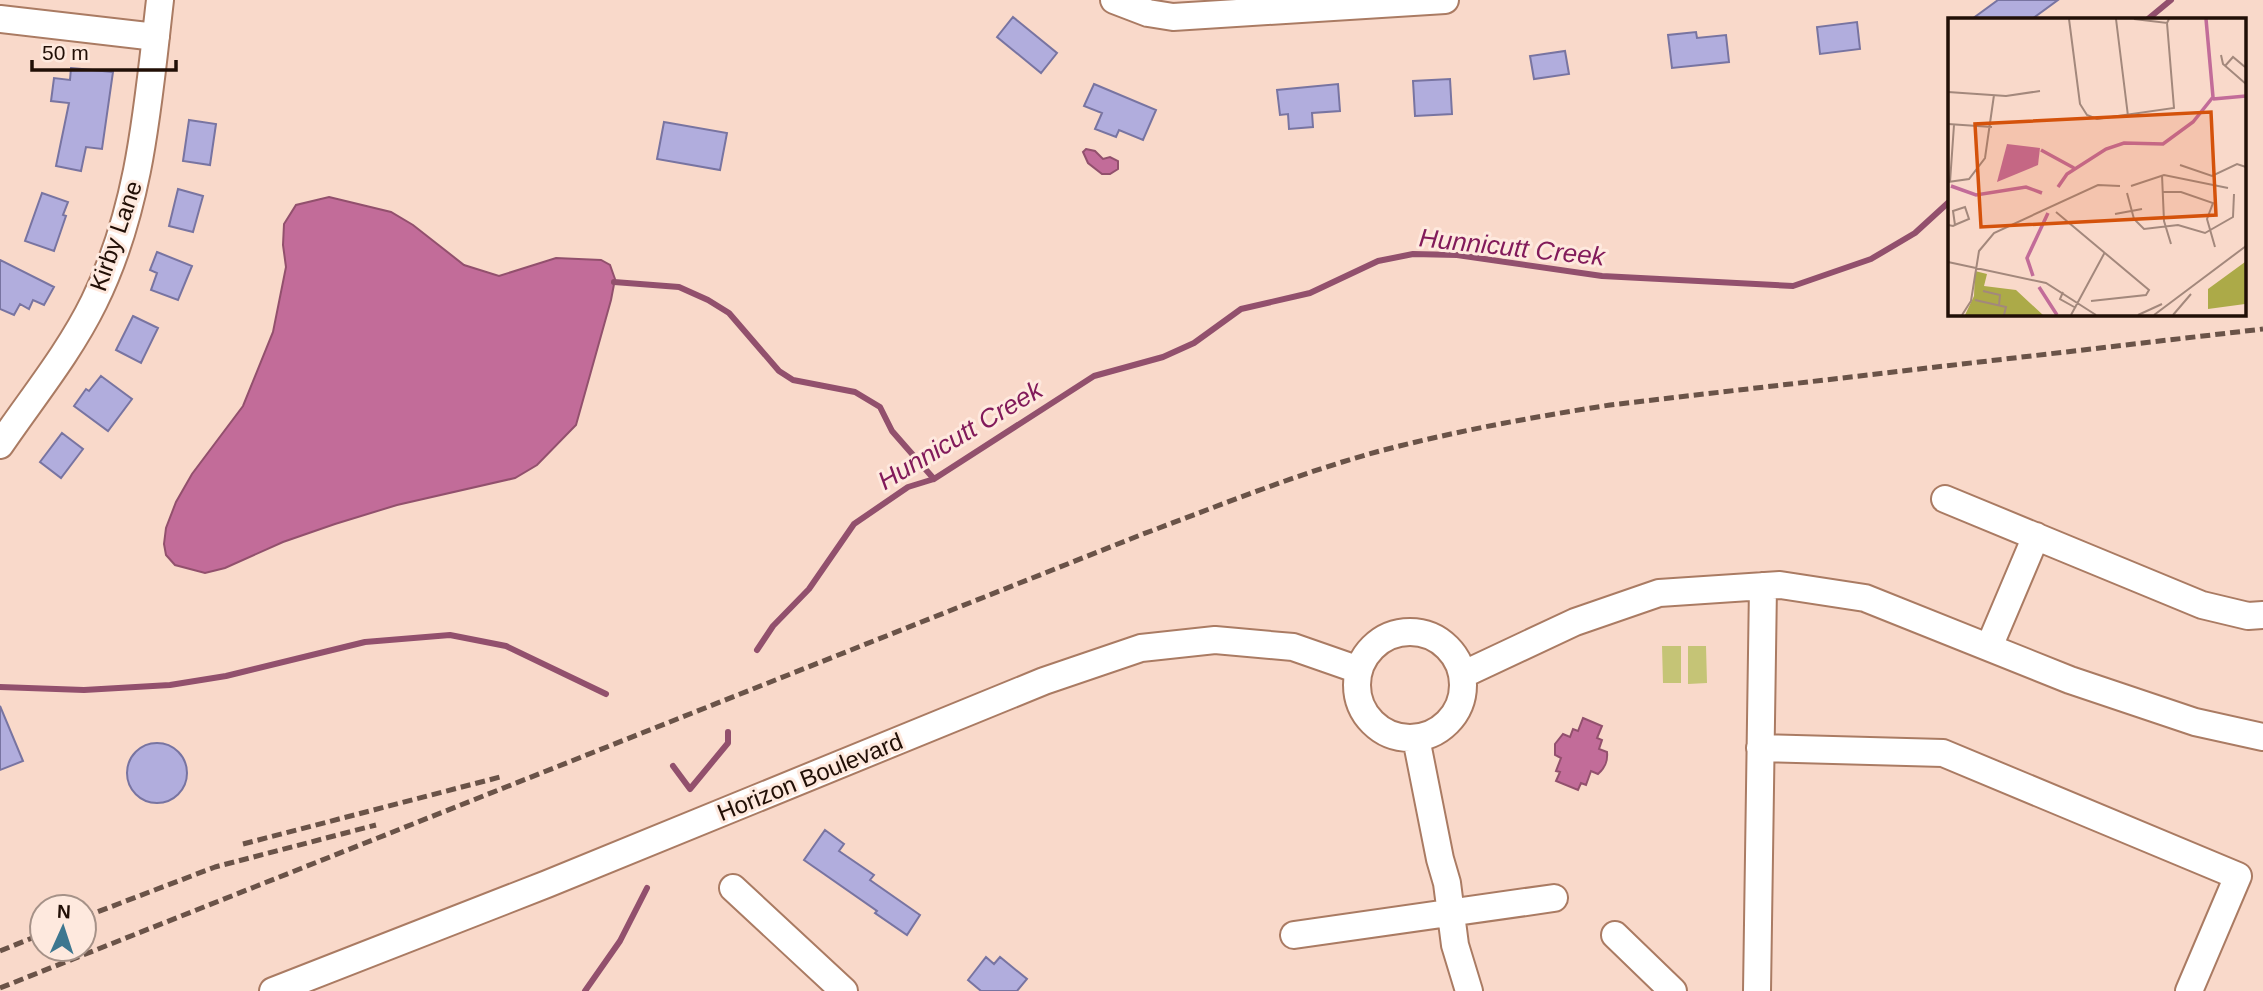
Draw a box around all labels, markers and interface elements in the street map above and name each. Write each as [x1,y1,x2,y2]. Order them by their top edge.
inset map [1948,18,2246,315]
scale bar [32,28,175,72]
text: 50 m [42,41,89,64]
street label: Kirby Lane [84,177,147,294]
water label: Hunnicutt Creek [1418,222,1608,272]
water label: Hunnicutt Creek [872,373,1049,496]
street label: Horizon Boulevard [713,727,906,826]
north arrow [28,893,98,963]
text: N [56,901,71,922]

